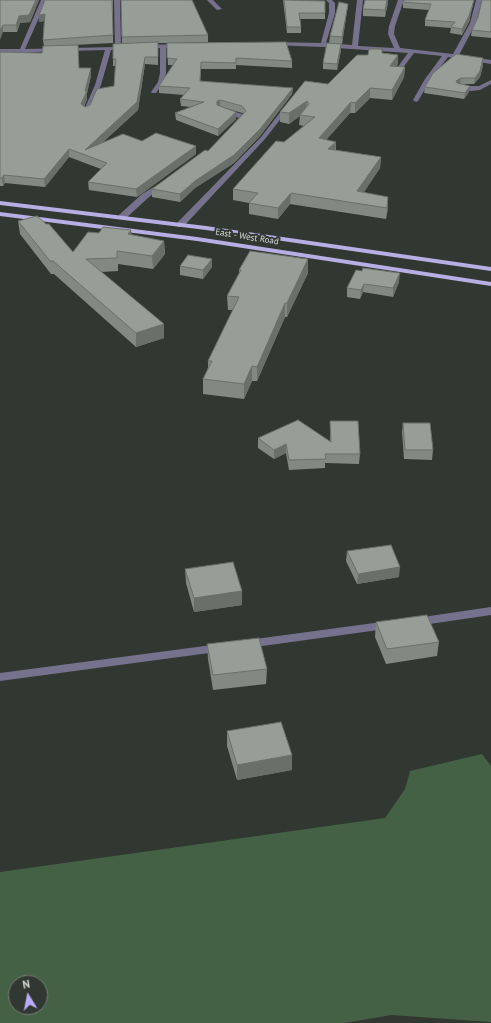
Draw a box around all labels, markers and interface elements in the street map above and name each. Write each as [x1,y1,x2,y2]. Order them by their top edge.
street label: East - West Road [214,227,280,247]
north arrow [8,975,48,1015]
text: N [21,977,31,992]

